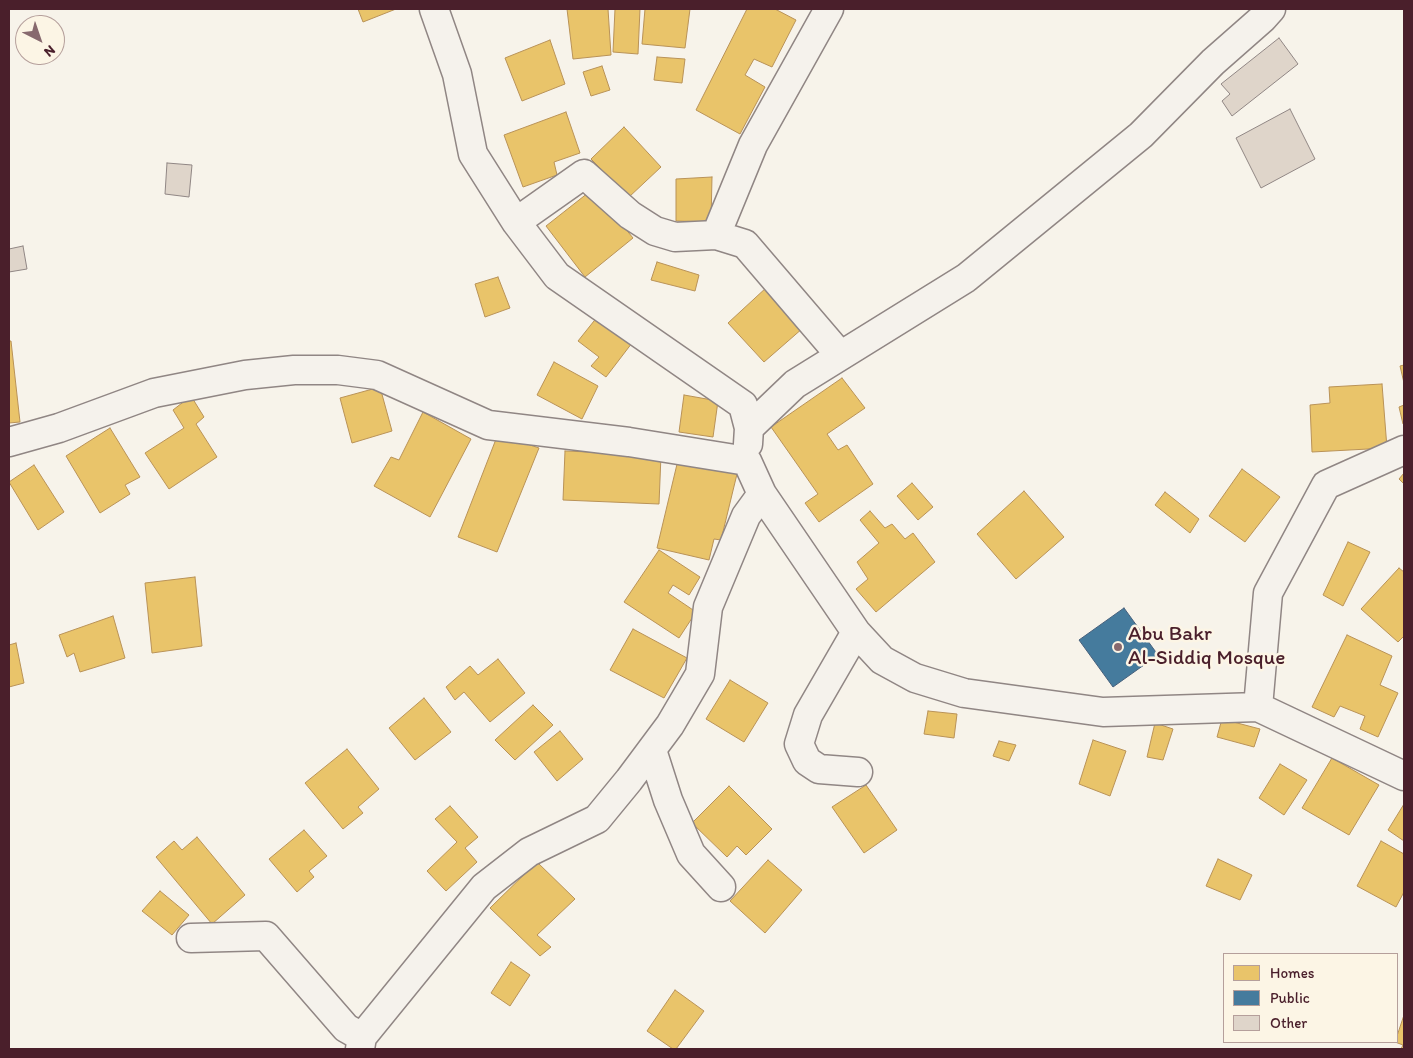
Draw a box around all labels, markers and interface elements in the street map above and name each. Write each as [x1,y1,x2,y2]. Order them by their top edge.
north arrow [15,15,65,65]
text: N [40,41,59,60]
place label: Abu Bakr Al-Siddiq Mosque [1128,622,1285,672]
marker: Abu Bakr Al-Siddiq Mosque [1112,641,1124,653]
legend [1223,953,1398,1043]
text: Homes [1270,964,1314,982]
text: Public [1270,989,1310,1007]
text: Other [1270,1014,1307,1032]

